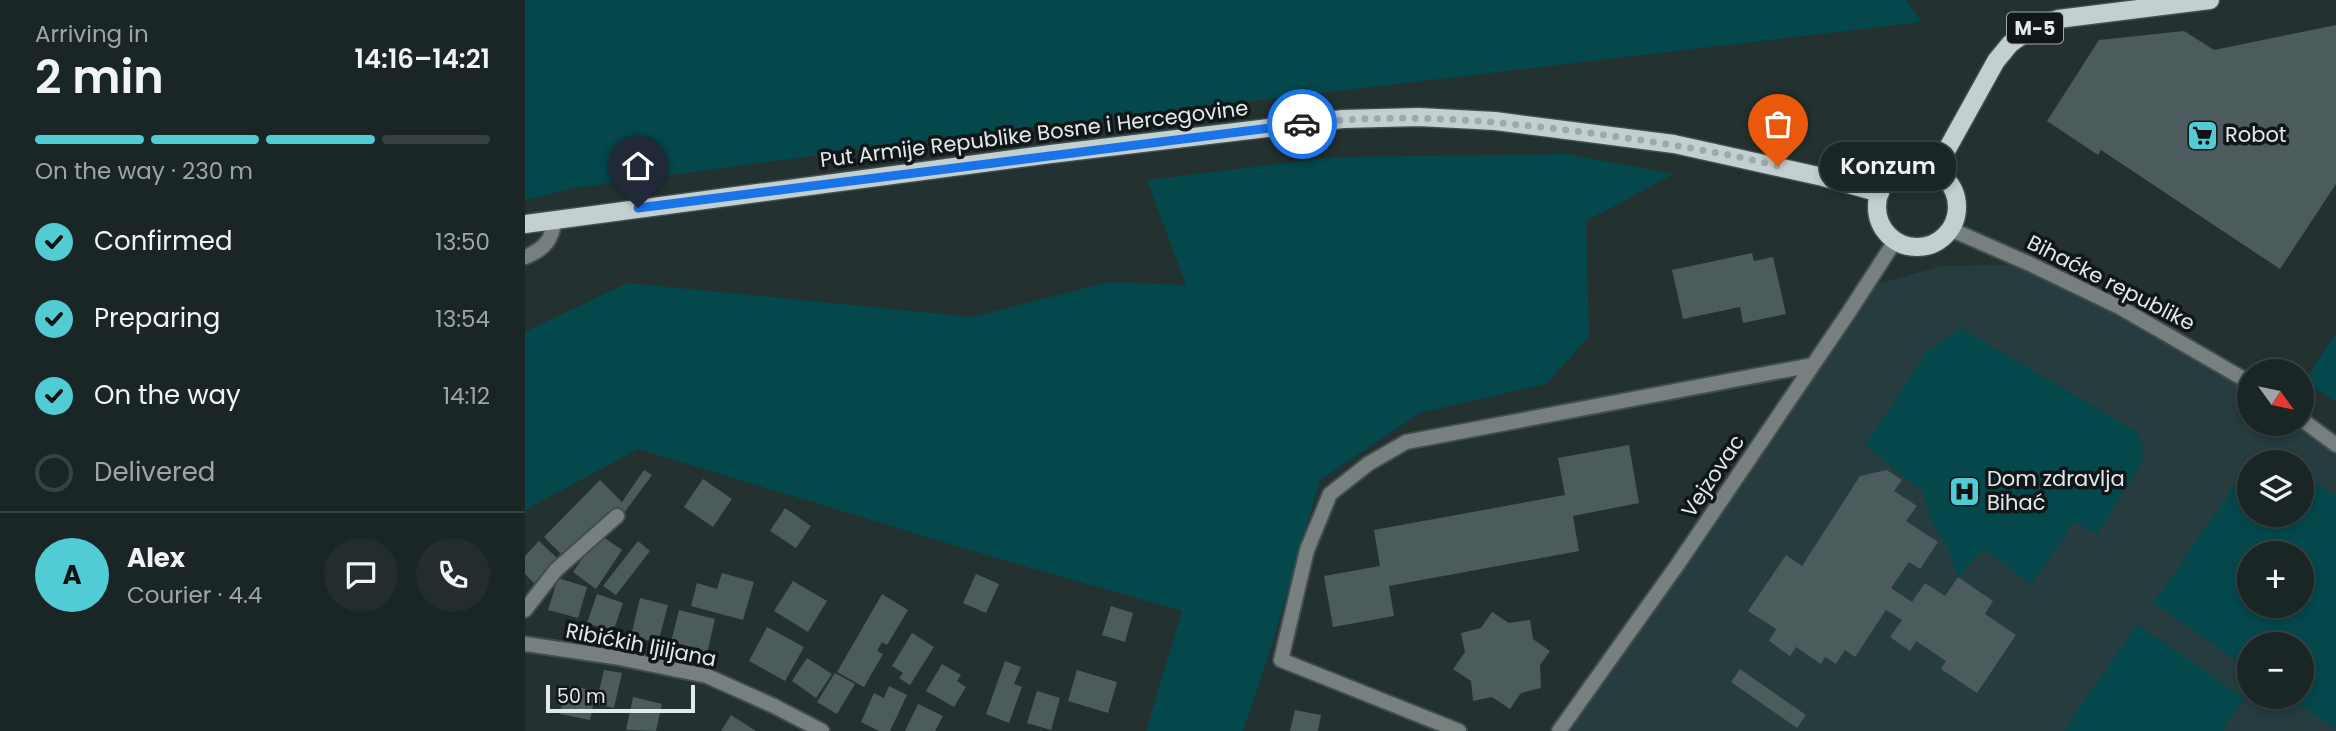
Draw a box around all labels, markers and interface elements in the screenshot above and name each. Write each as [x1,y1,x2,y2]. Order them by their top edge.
road number: M-5 [2007,12,2063,44]
text: Arriving in [35,18,149,50]
text: 14:16–14:21 [354,41,490,77]
text: 2 min [35,45,164,109]
courier [1267,89,1337,159]
street label: Put Armije Republike Bosne i Hercegovine [818,93,1250,174]
pin [1748,94,1808,166]
icon: car [1283,105,1321,143]
icon: bag [1759,105,1797,143]
supermarket icon: Robot [2185,118,2219,152]
place label: Robot [2225,120,2287,149]
pin [608,136,668,208]
callout: Konzum [1820,142,1957,190]
icon: home [619,147,657,185]
text: Konzum [1840,150,1936,182]
text: On the way · 230 m [35,155,253,187]
icon: check [35,223,73,261]
text: Confirmed [94,223,232,259]
text: 13:50 [435,226,490,258]
street label: Bihaćke republike [2022,228,2200,337]
icon: check [35,300,73,338]
text: Preparing [94,300,220,336]
text: 13:54 [435,303,490,335]
north arrow [2237,359,2313,436]
map controls [2237,359,2314,709]
icon: check [35,377,73,415]
text: On the way [94,377,241,413]
text: 14:12 [443,380,490,412]
street label: Vejzovac [1674,429,1751,523]
button: layers [2237,450,2314,527]
text: Delivered [94,454,215,490]
place label: Dom zdravlja Bihać [1987,464,2125,517]
hospital icon: Dom zdravlja Bihać [1947,474,1981,508]
button: chat [324,538,398,612]
button: phone [416,538,490,612]
text: Alex [127,540,185,576]
button: + [2237,541,2314,618]
text: A [62,557,82,593]
text: Courier · 4.4 [127,579,262,611]
street label: Ribićkih ljiljana [563,616,719,673]
button: − [2237,632,2314,709]
scale bar [546,682,695,714]
text: 50 m [557,683,606,710]

